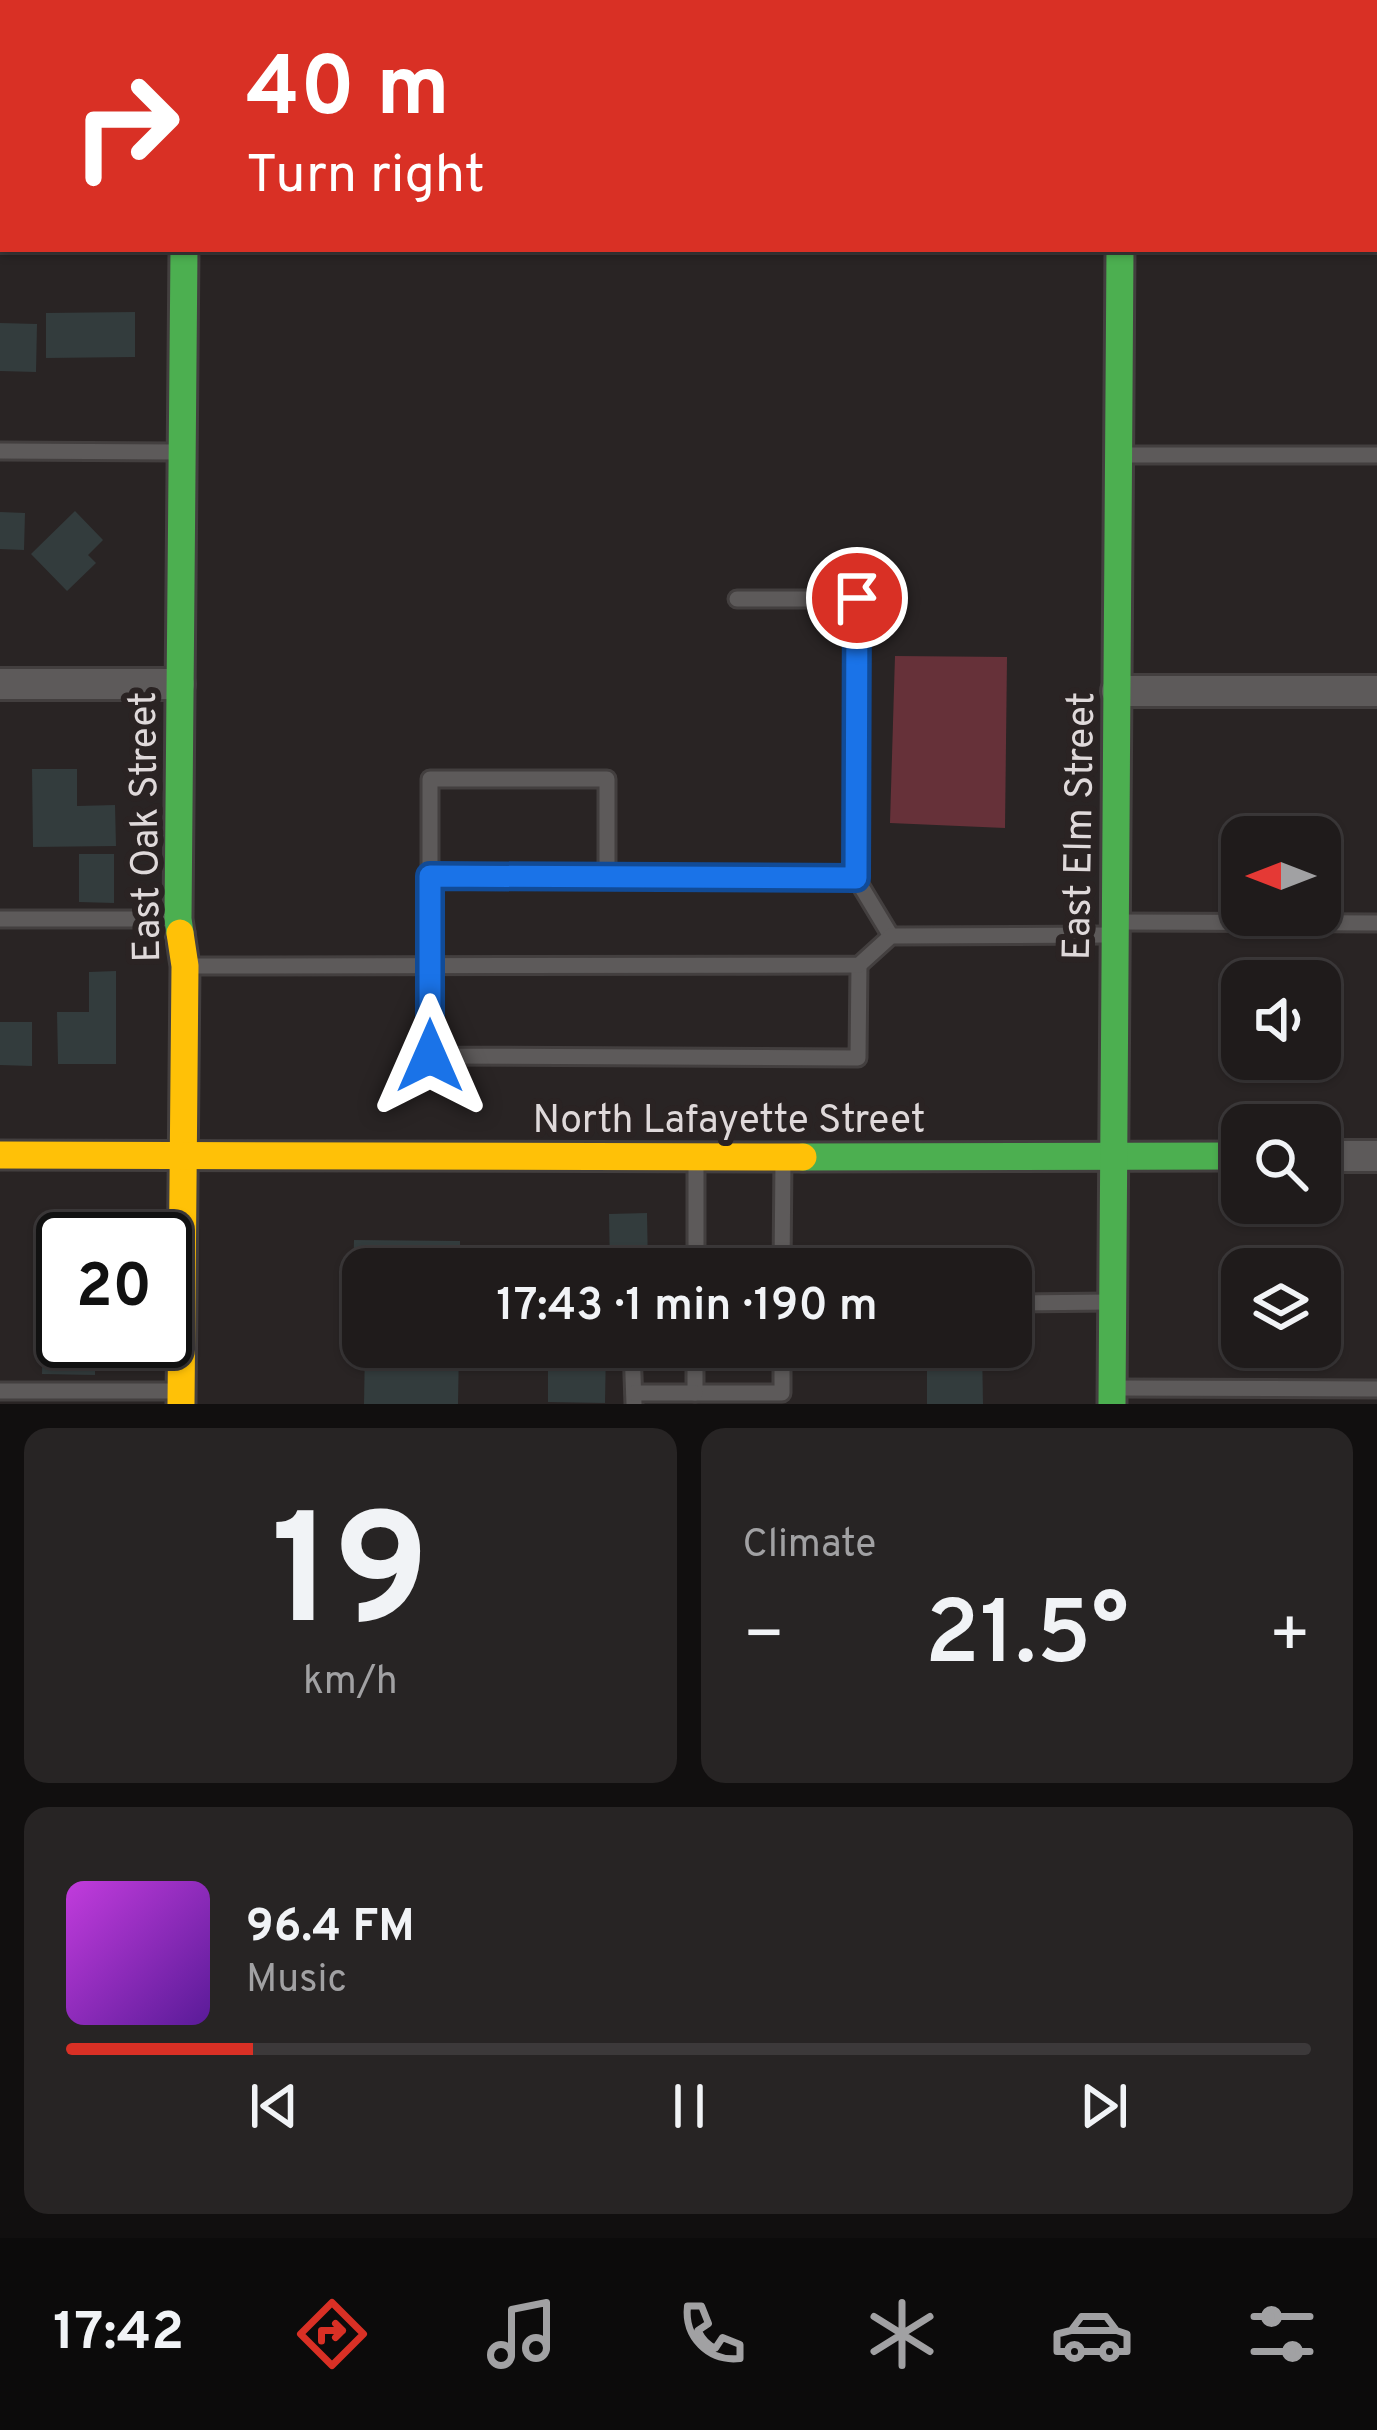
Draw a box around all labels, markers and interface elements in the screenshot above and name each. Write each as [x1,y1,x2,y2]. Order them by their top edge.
text: 40 m [246,39,450,145]
icon: right [48,48,204,204]
text: Turn right [246,143,485,212]
pin [806,547,908,649]
icon: arrive [824,565,890,631]
street label: East Oak Street [121,691,174,963]
street label: East Elm Street [1055,691,1108,961]
north arrow [1221,816,1341,936]
map controls [1221,816,1341,1368]
button: sound [1221,960,1341,1080]
position arrow [367,993,493,1119]
street label: North Lafayette Street [533,1098,925,1147]
button: search [1221,1104,1341,1224]
speed limit sign: 20 [36,1212,192,1368]
button: layers [1221,1248,1341,1368]
text: 17:43 · 1 min · 190 m [496,1279,878,1336]
text: 19 [271,1482,429,1680]
text: Climate [743,1522,876,1571]
text: 21.5° [925,1582,1129,1695]
text: − [743,1597,785,1680]
text: + [1268,1597,1311,1680]
text: km/h [303,1659,398,1708]
text: 96.4 FM [246,1900,415,1957]
text: Music [246,1957,347,2006]
icon: previous [241,2073,307,2139]
icon: pause [656,2073,722,2139]
icon: next [1071,2073,1137,2139]
icon: directions [290,2292,374,2376]
icon: music [480,2292,564,2376]
icon: phone [670,2292,754,2376]
icon: climate [860,2292,944,2376]
icon: car [1050,2292,1134,2376]
icon: filters [1240,2292,1324,2376]
text: 17:42 [53,2300,184,2369]

